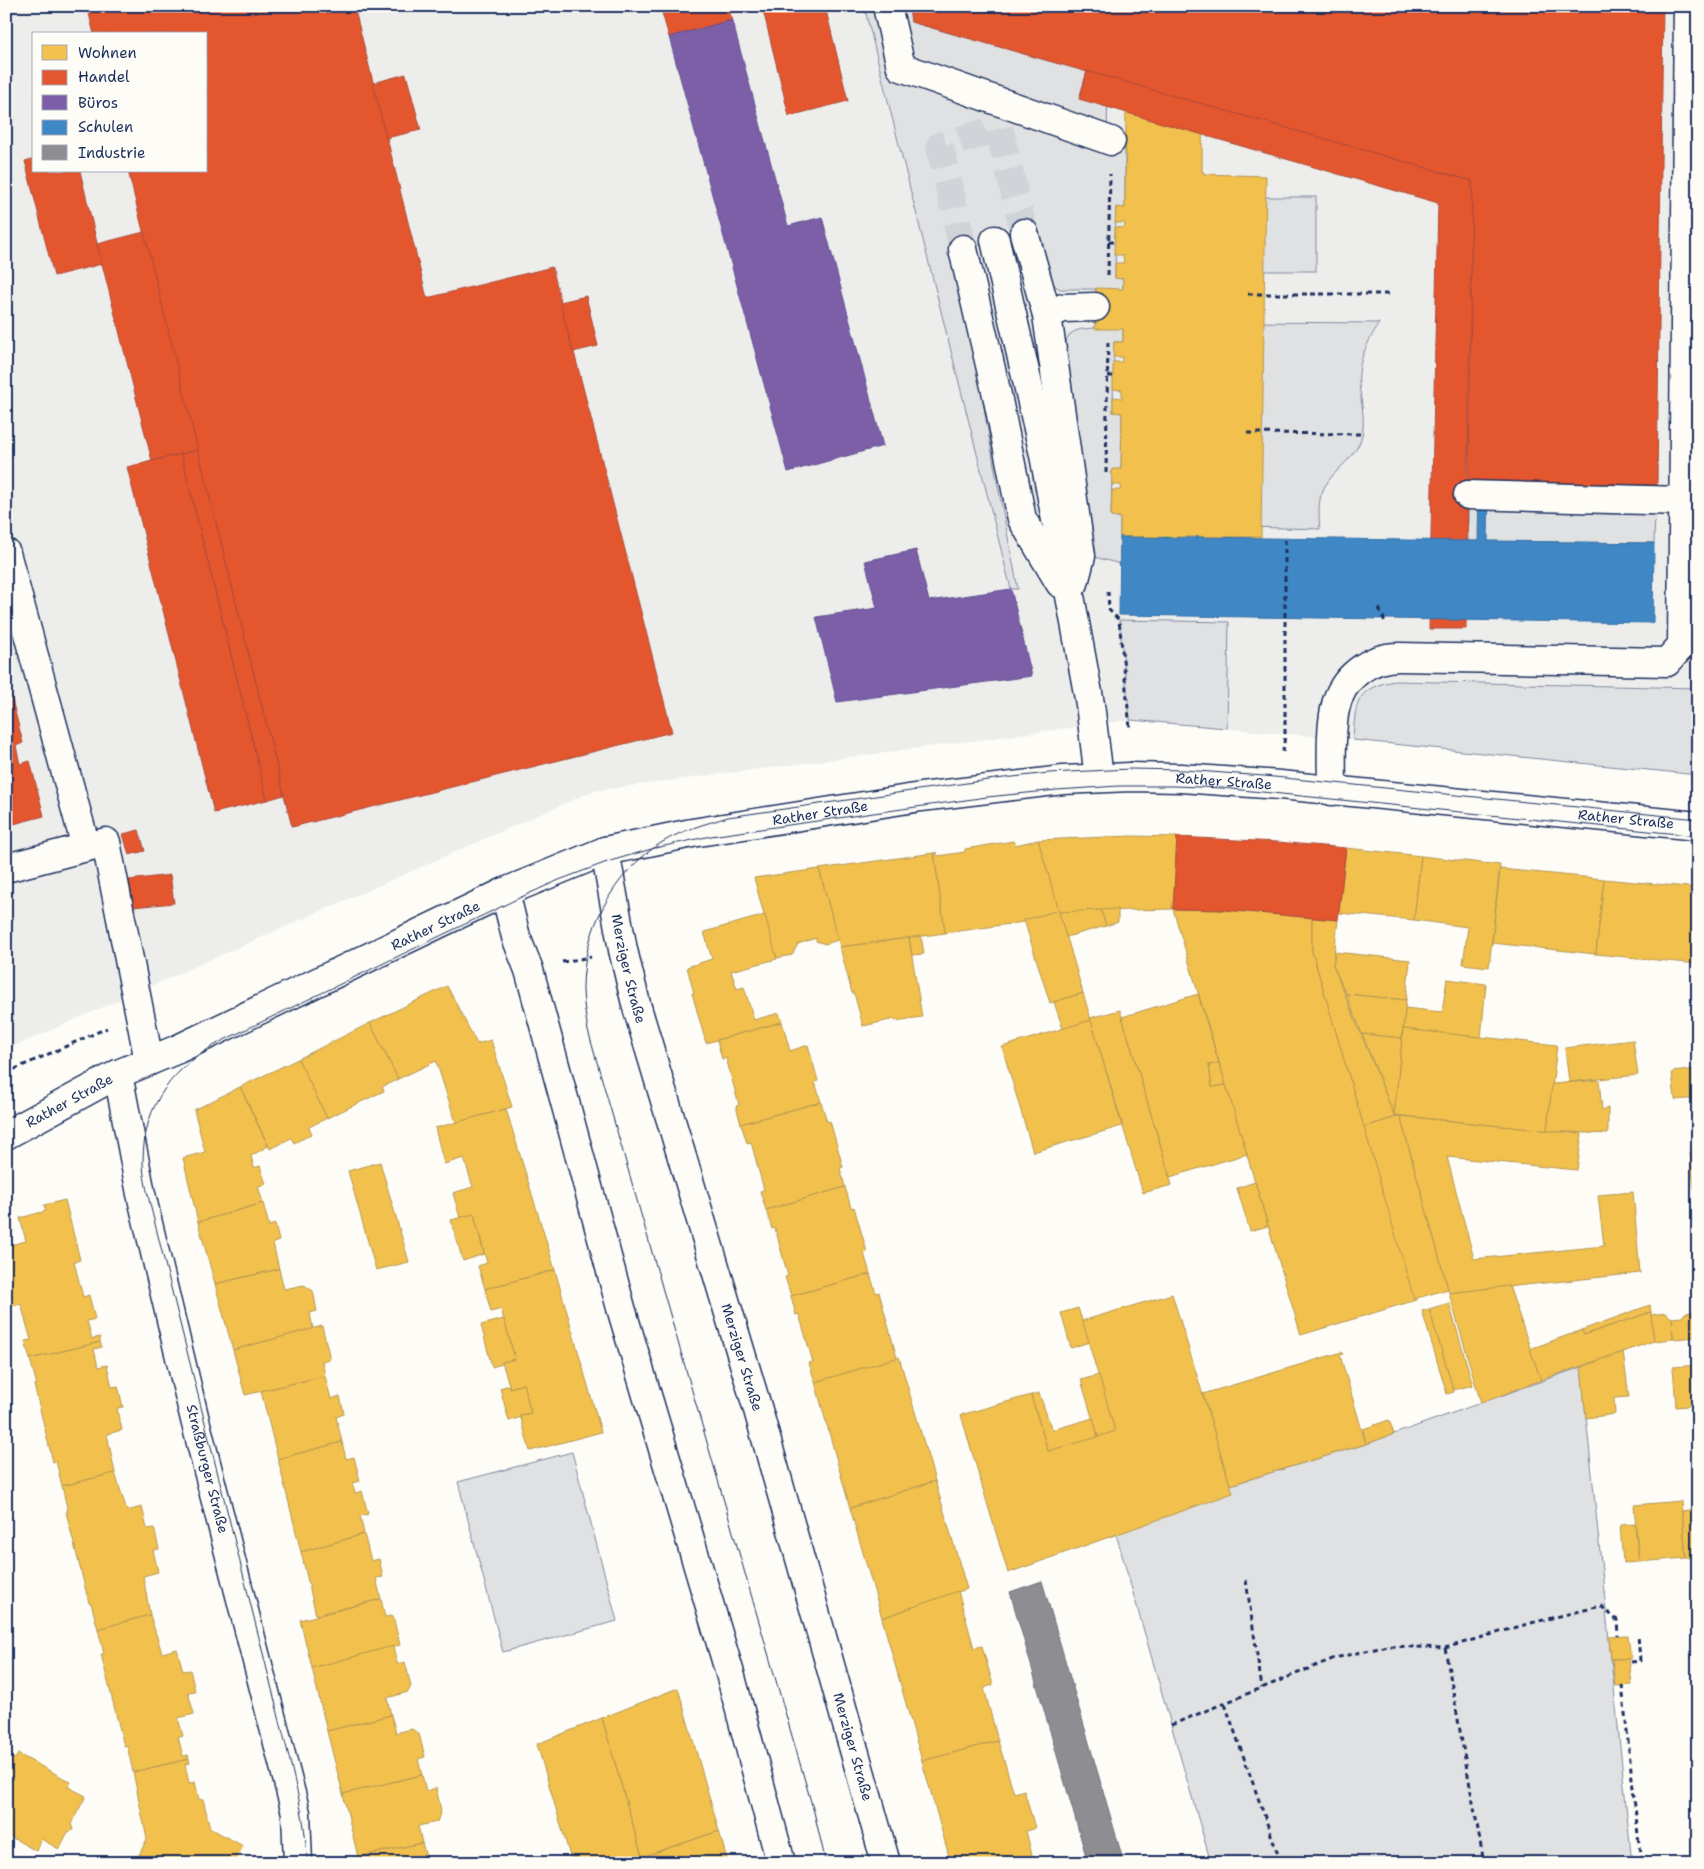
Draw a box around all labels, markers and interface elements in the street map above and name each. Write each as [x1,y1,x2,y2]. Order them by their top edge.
legend [32,32,208,172]
text: Wohnen [78,43,137,63]
text: Handel [78,67,130,87]
text: Büros [78,93,118,113]
text: Schulen [78,117,133,137]
text: Industrie [78,143,145,163]
street label: Rather Straße [1175,769,1273,793]
street label: Rather Straße [771,796,869,829]
street label: Rather Straße [1577,805,1675,833]
street label: Rather Straße [388,896,483,954]
street label: Merziger Straße [608,912,650,1026]
street label: Rather Straße [23,1070,116,1132]
street label: Merziger Straße [717,1301,767,1413]
street label: Straßburger Straße [183,1403,233,1535]
street label: Merziger Straße [829,1691,877,1803]

